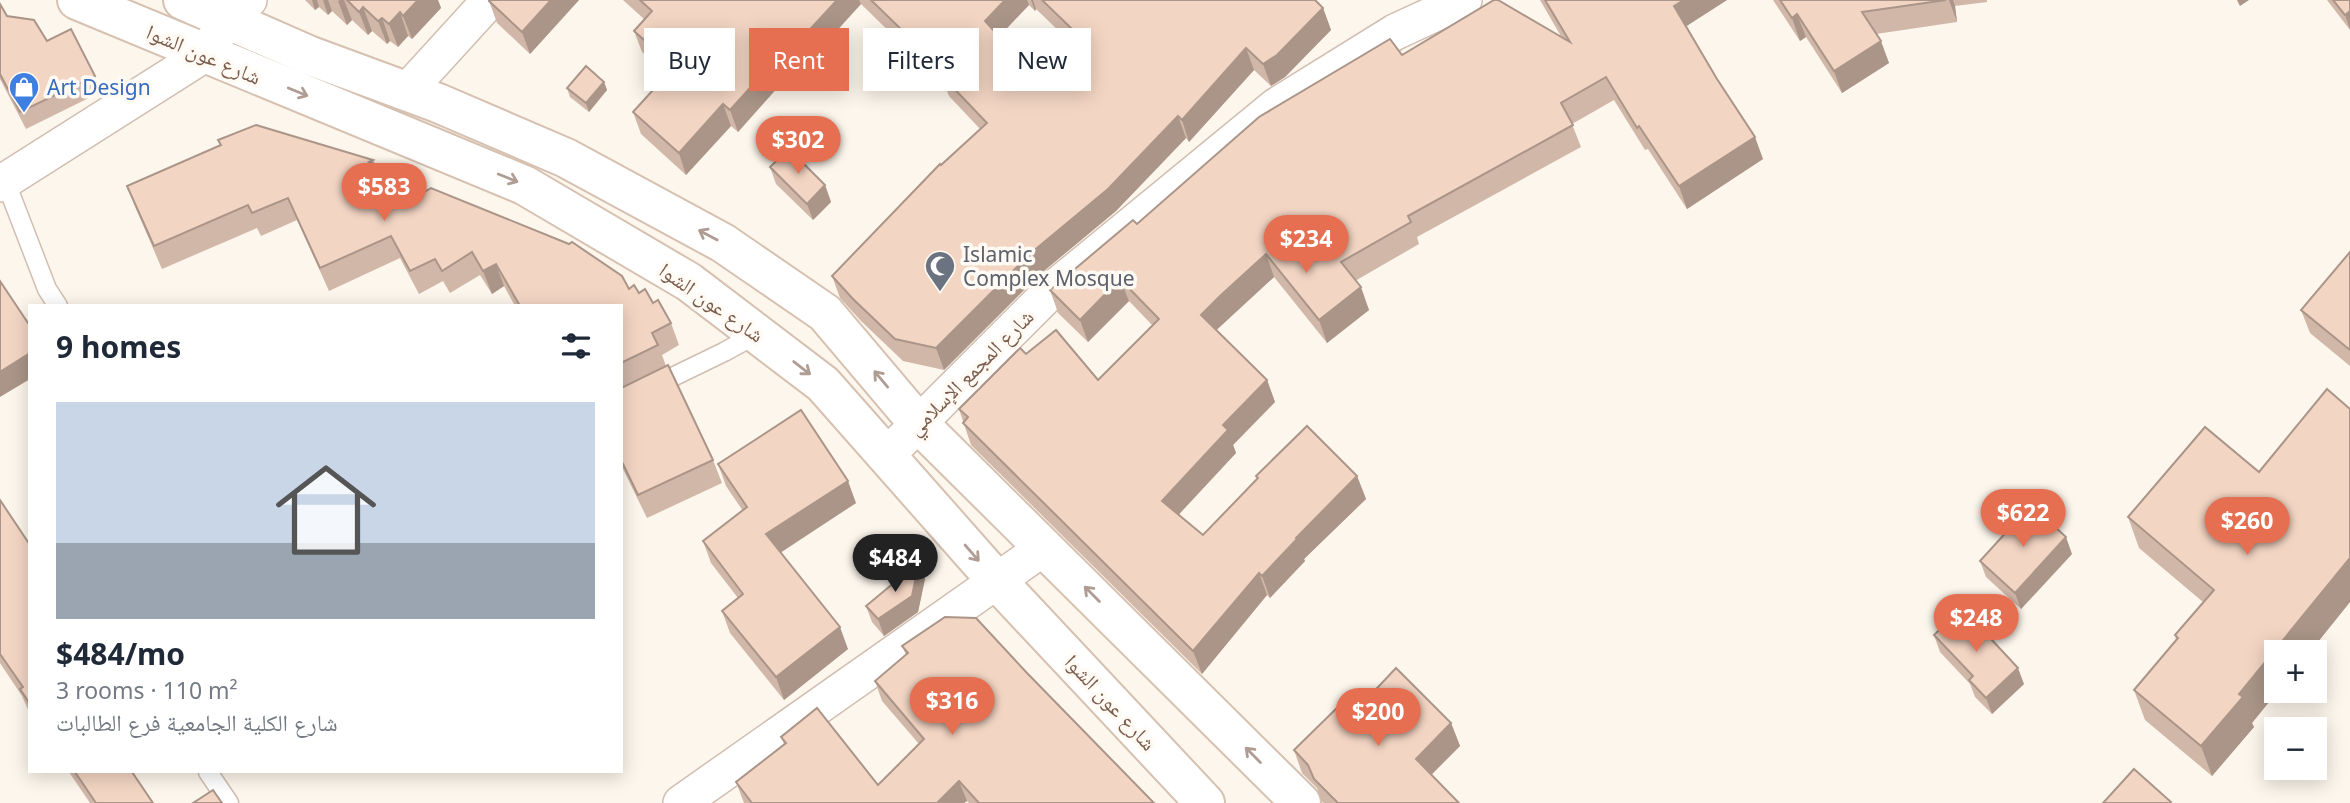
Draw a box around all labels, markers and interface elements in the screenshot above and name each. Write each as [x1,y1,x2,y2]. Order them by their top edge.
street label: شارع عون الشوا [142,17,266,91]
chip: Buy [644,28,735,91]
chip: Rent [749,28,849,91]
chip: Filters [863,28,979,91]
chip: New [993,28,1091,91]
shop icon: Art Design [7,70,41,114]
place label: Art Design [47,73,151,101]
one-way arrow [287,87,308,100]
pin: $302 [757,116,839,176]
text: $302 [772,123,824,155]
pin: $583 [343,164,425,223]
text: $583 [358,170,410,202]
one-way arrow [497,173,519,186]
pin: $234 [1265,216,1347,275]
text: $234 [1280,222,1332,254]
one-way arrow [699,228,719,242]
place label: Islamic Complex Mosque [963,240,1135,292]
mosque icon: Islamic Complex Mosque [923,249,957,293]
street label: شارع عون الشوا [654,256,770,348]
street label: شارع المجمع الإسلامي [901,303,1042,444]
text: 9 homes [56,326,181,367]
icon: filters [557,327,595,365]
one-way arrow [792,360,811,375]
one-way arrow [873,371,889,389]
icon: home [263,447,389,573]
pin: $622 [1982,490,2064,549]
text: $622 [1997,496,2049,528]
pin: $260 [2206,498,2288,557]
text: $260 [2221,504,2273,536]
pin: $484 [854,534,936,594]
text: $484 [869,541,921,573]
one-way arrow [964,543,980,561]
one-way arrow [1083,586,1100,603]
pin: $248 [1935,594,2017,654]
text: $248 [1950,601,2002,633]
text: $484/mo [56,633,185,674]
map controls [2264,640,2327,780]
button: + [2264,640,2327,703]
street label: شارع عون الشوا [1059,648,1163,756]
text: 3 rooms · 110 m² [56,674,238,706]
pin: $316 [911,678,993,737]
text: $316 [926,684,978,716]
pin: $200 [1337,688,1419,748]
text: $200 [1352,695,1404,727]
text: شارع الكلية الجامعية فرع الطالبات [56,706,338,738]
button: − [2264,717,2327,780]
one-way arrow [1245,746,1262,763]

